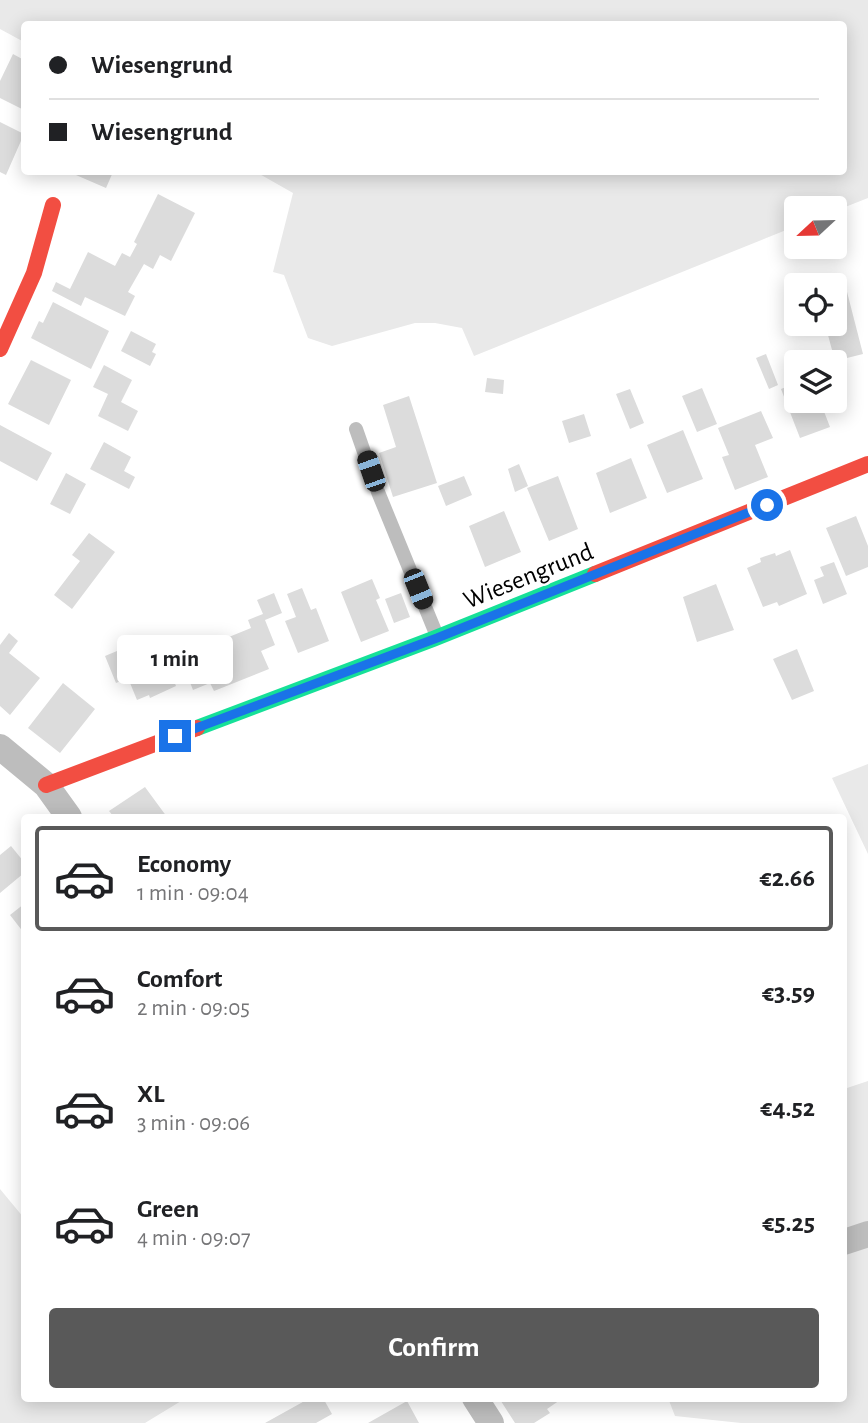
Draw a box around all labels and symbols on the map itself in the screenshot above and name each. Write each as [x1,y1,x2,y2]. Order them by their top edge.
north arrow [784,196,847,259]
car [355,448,388,494]
route start [751,489,783,521]
street label: Wiesengrund [460,538,597,614]
car [401,566,436,612]
callout: 1 min [117,634,233,684]
route end [159,720,191,752]

